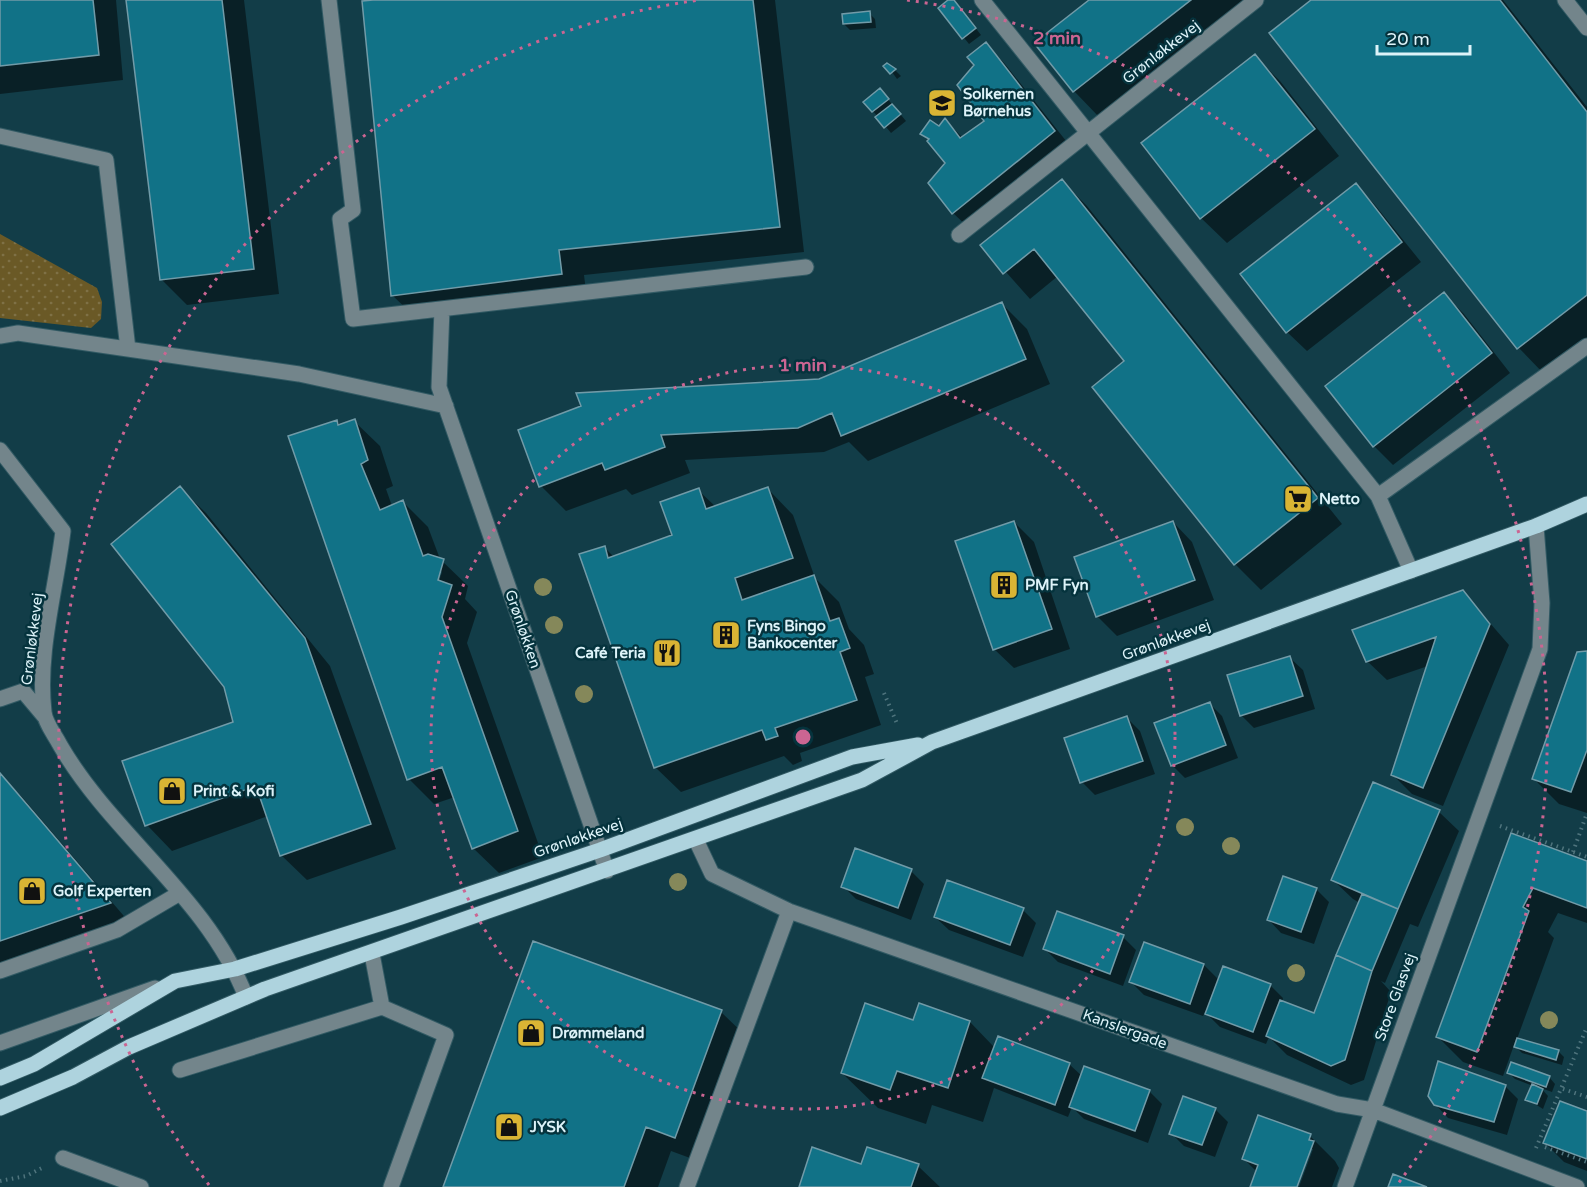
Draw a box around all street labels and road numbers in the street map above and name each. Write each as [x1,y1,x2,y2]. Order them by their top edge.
street label: Grønløkkevej [1119,16,1203,88]
street label: Grønløkken [501,587,545,671]
street label: Grønløkkevej [17,592,47,686]
street label: Grønløkkevej [1119,616,1213,664]
street label: Grønløkkevej [531,814,625,862]
street label: Store Glasvej [1371,951,1419,1043]
street label: Kanslergade [1080,1005,1170,1053]

